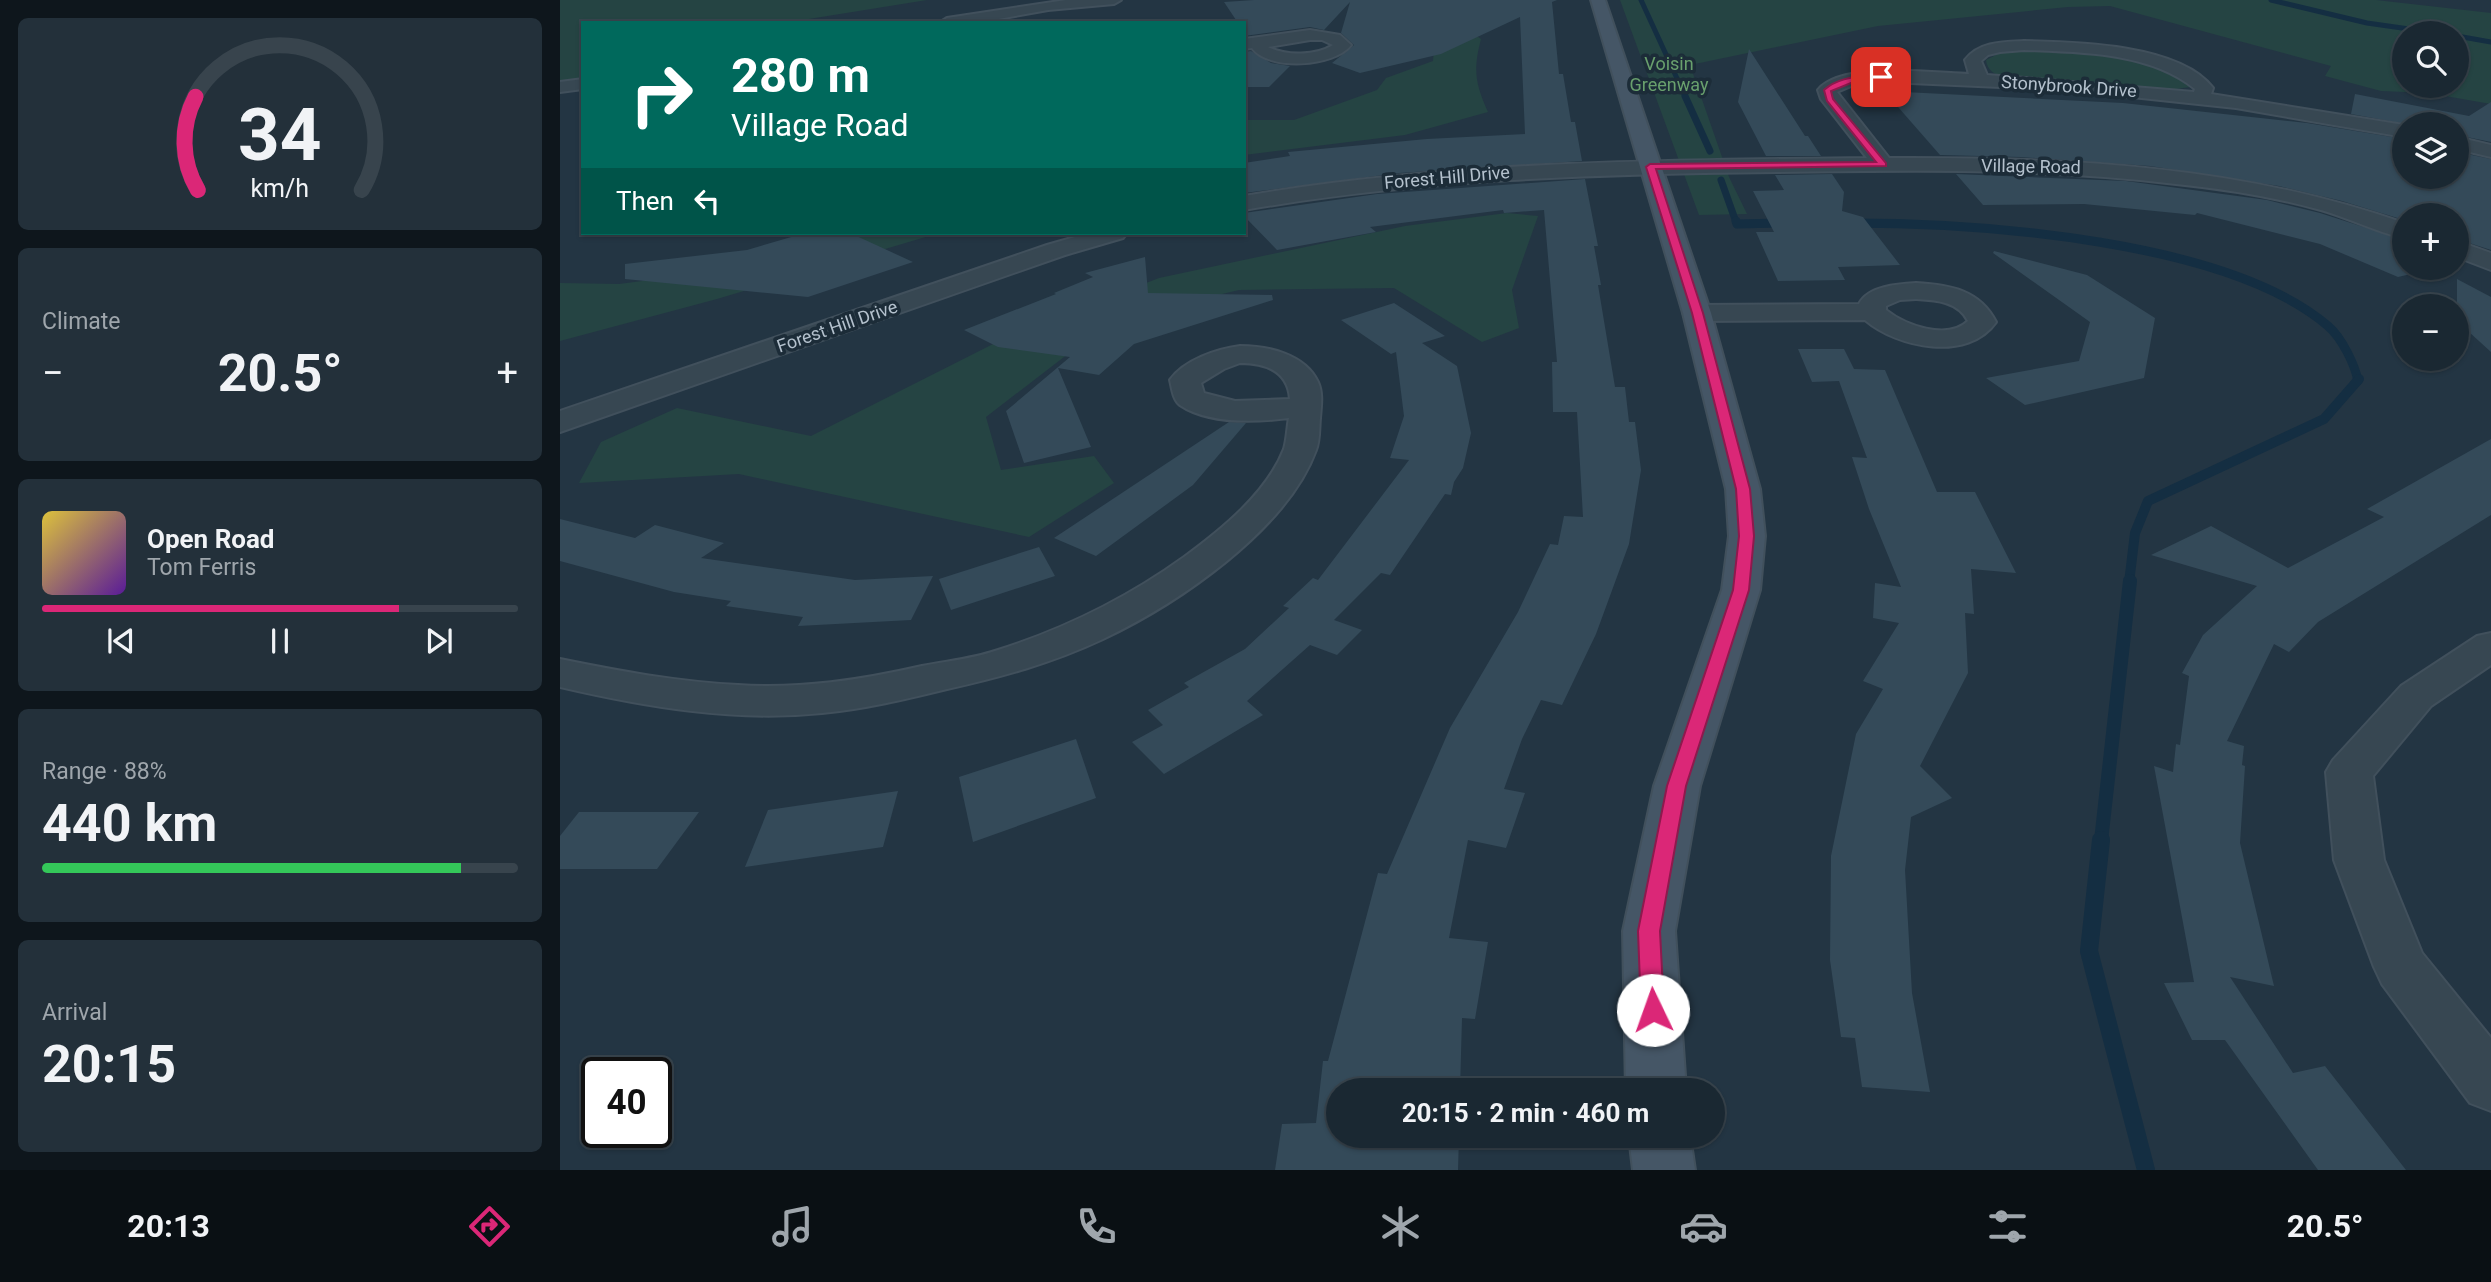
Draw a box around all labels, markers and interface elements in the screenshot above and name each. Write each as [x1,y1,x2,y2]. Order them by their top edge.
map controls [2392,21,2469,371]
button: search [2392,21,2469,98]
text: 280 m [731,47,870,104]
pin [1851,47,1911,107]
icon: right [616,49,707,140]
park label: Voisin Greenway [1630,53,1709,95]
icon: arrive [1862,58,1900,96]
street label: Stonybrook Drive [2001,71,2137,101]
text: 34 [238,93,322,179]
text: Village Road [731,106,908,144]
button: layers [2392,112,2469,189]
street label: Village Road [1981,155,2081,177]
street label: Forest Hill Drive [1383,161,1511,193]
text: km/h [251,174,309,203]
icon: left [688,182,726,220]
text: Then [616,186,674,216]
button: + [2392,203,2469,280]
button: − [2392,294,2469,371]
street label: Forest Hill Drive [774,296,900,356]
text: Climate [42,308,121,335]
text: 20.5° [218,343,343,404]
text: − [42,351,64,395]
text: + [496,351,518,395]
text: Open Road [147,524,275,554]
text: Tom Ferris [147,554,256,581]
icon: previous [102,622,140,660]
icon: pause [261,622,299,660]
icon: next [420,622,458,660]
text: Range · 88% [42,758,167,785]
text: 440 km [42,793,217,854]
position arrow [1616,973,1690,1047]
text: Arrival [42,999,107,1026]
text: 20:15 [42,1034,176,1095]
speed limit sign: 40 [581,1057,672,1148]
text: 20:15 · 2 min · 460 m [1402,1098,1649,1128]
icon: directions [465,1202,514,1251]
icon: music [768,1202,817,1251]
icon: phone [1072,1202,1121,1251]
icon: climate [1376,1202,1425,1251]
icon: car [1679,1202,1728,1251]
icon: filters [1983,1202,2032,1251]
text: 20:13 [127,1207,210,1245]
text: 20.5° [2287,1207,2364,1245]

